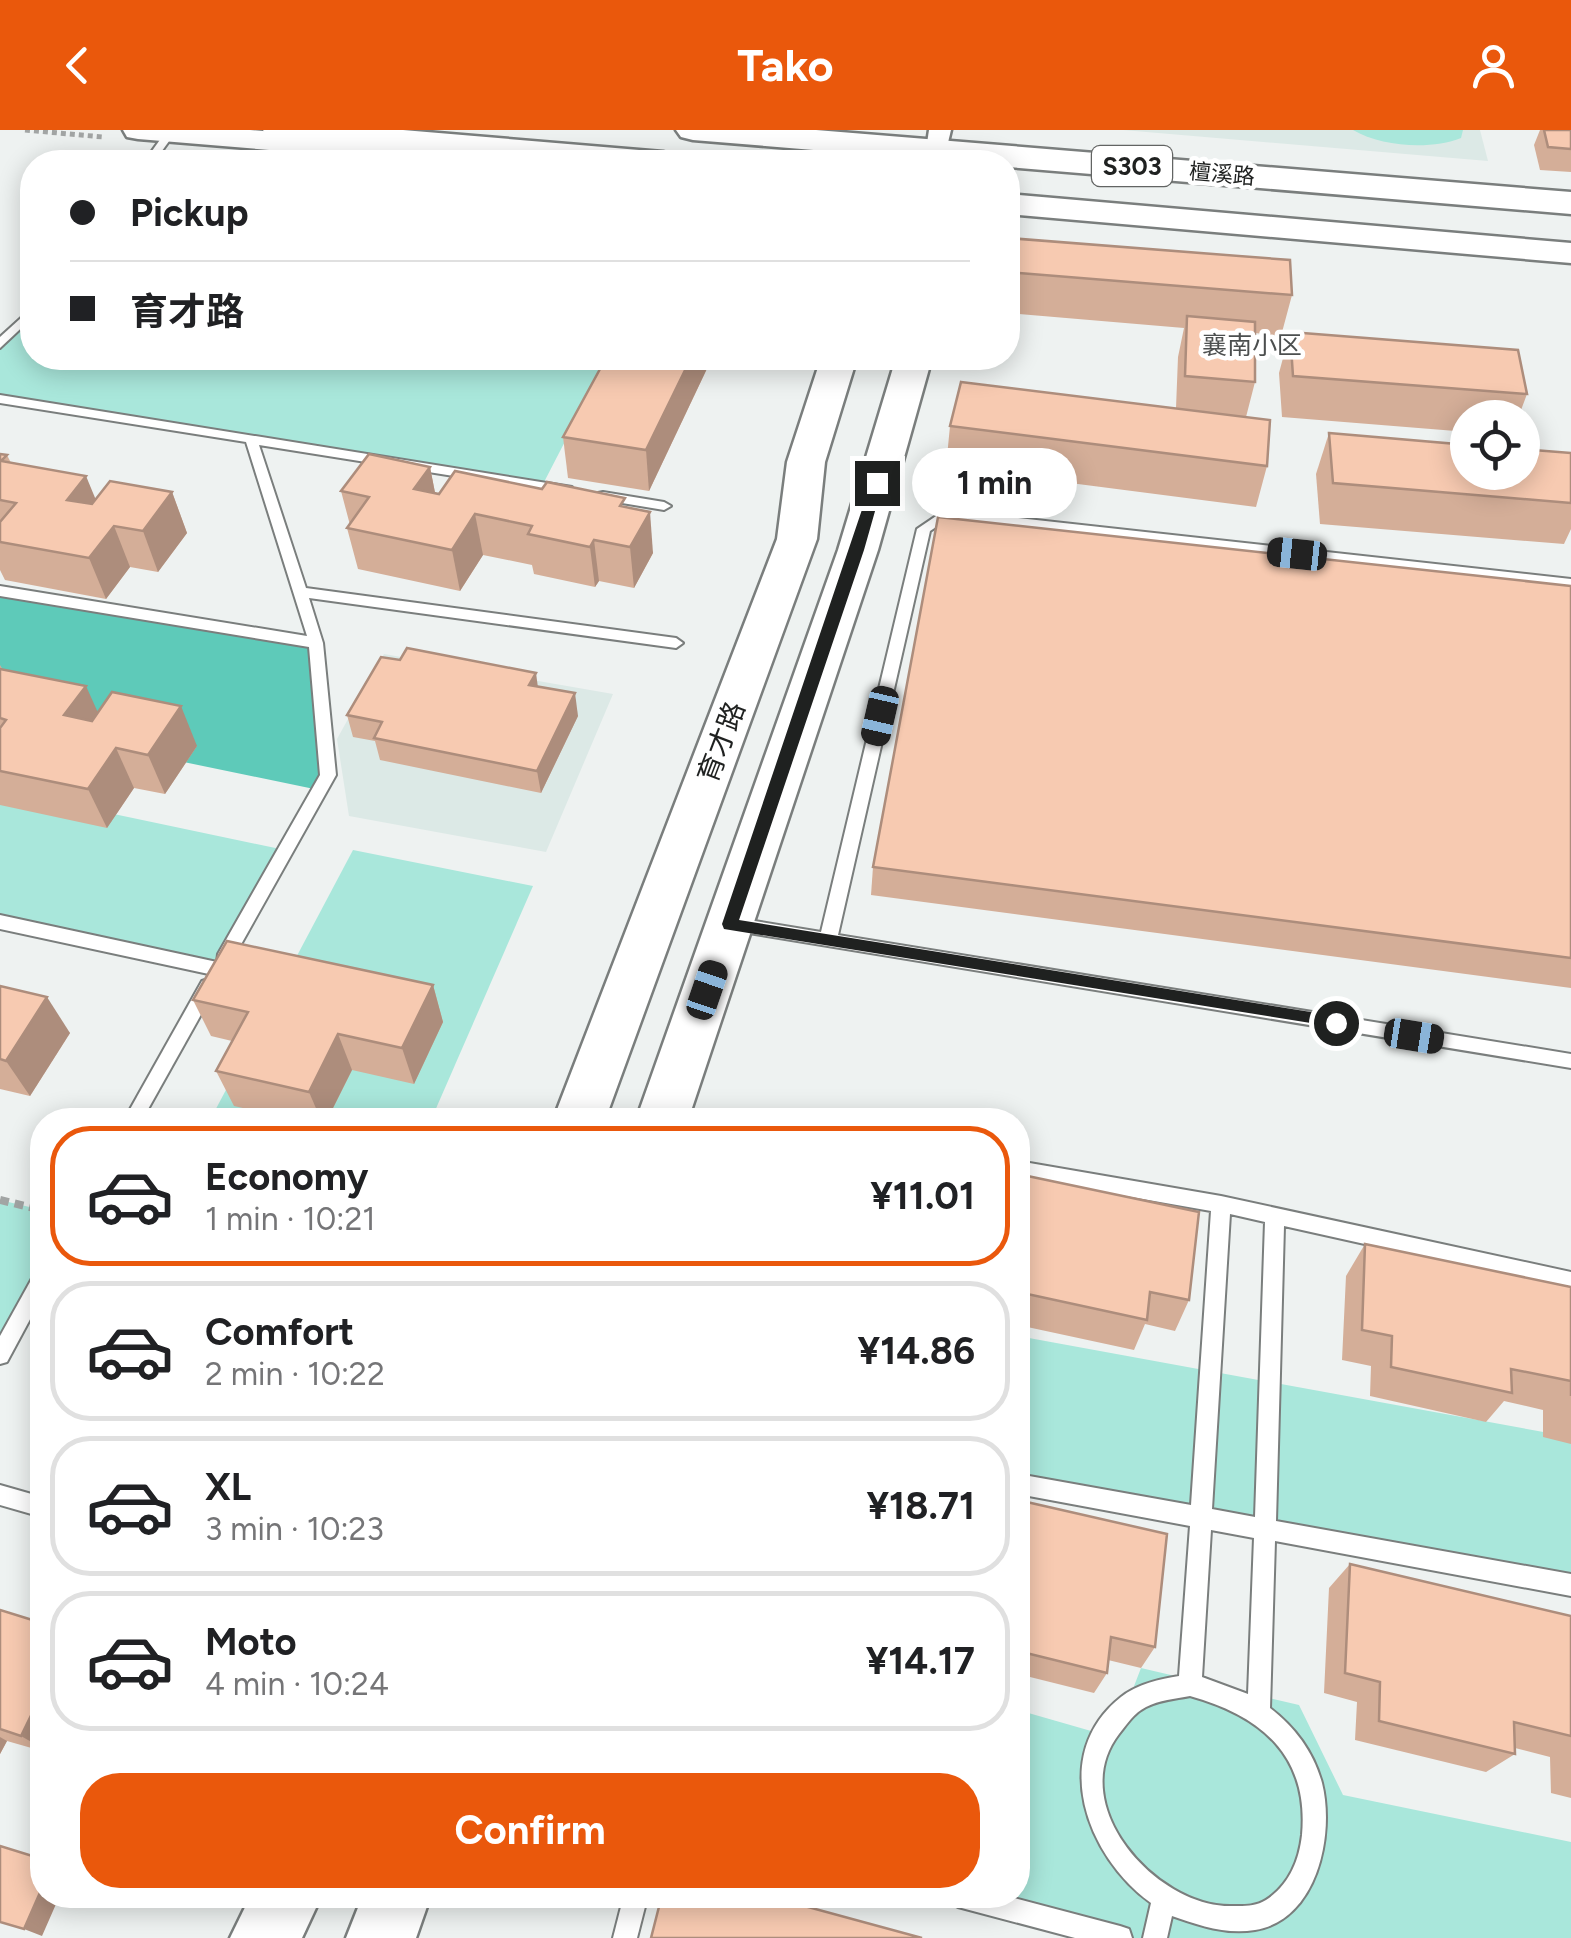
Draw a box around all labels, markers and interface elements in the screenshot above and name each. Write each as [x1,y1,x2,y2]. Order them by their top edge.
icon: back [50,38,105,93]
text: Tako [737,38,834,92]
icon: person [1466,38,1521,93]
road number: S303 [1092,146,1172,186]
street label: 檀溪路 [1188,158,1256,190]
text: Pickup [130,190,248,236]
text: 育才路 [130,289,244,335]
district label: 襄南小区 [1202,330,1302,360]
map controls [1450,400,1540,490]
button: locate [1450,400,1540,490]
callout: 1 min [912,448,1077,518]
route end [855,461,900,506]
text: 1 min [957,464,1032,502]
car [1266,536,1328,572]
car [859,683,901,749]
street label: 育才路 [690,697,752,787]
car [683,957,731,1023]
route start [1314,1001,1359,1046]
car [1382,1016,1446,1056]
icon: car [85,1151,175,1241]
text: Economy [205,1154,368,1200]
text: ¥11.01 [870,1173,975,1219]
text: 1 min · 10:21 [205,1200,376,1238]
icon: car [85,1306,175,1396]
text: Comfort [205,1309,354,1355]
text: ¥14.86 [858,1328,975,1374]
text: 2 min · 10:22 [205,1355,385,1393]
icon: car [85,1461,175,1551]
text: XL [205,1464,251,1510]
text: ¥18.71 [866,1483,975,1529]
text: 3 min · 10:23 [205,1510,384,1548]
icon: car [85,1616,175,1706]
text: Moto [205,1619,297,1665]
text: ¥14.17 [866,1638,975,1684]
text: 4 min · 10:24 [205,1665,389,1703]
button: Confirm [80,1773,980,1888]

